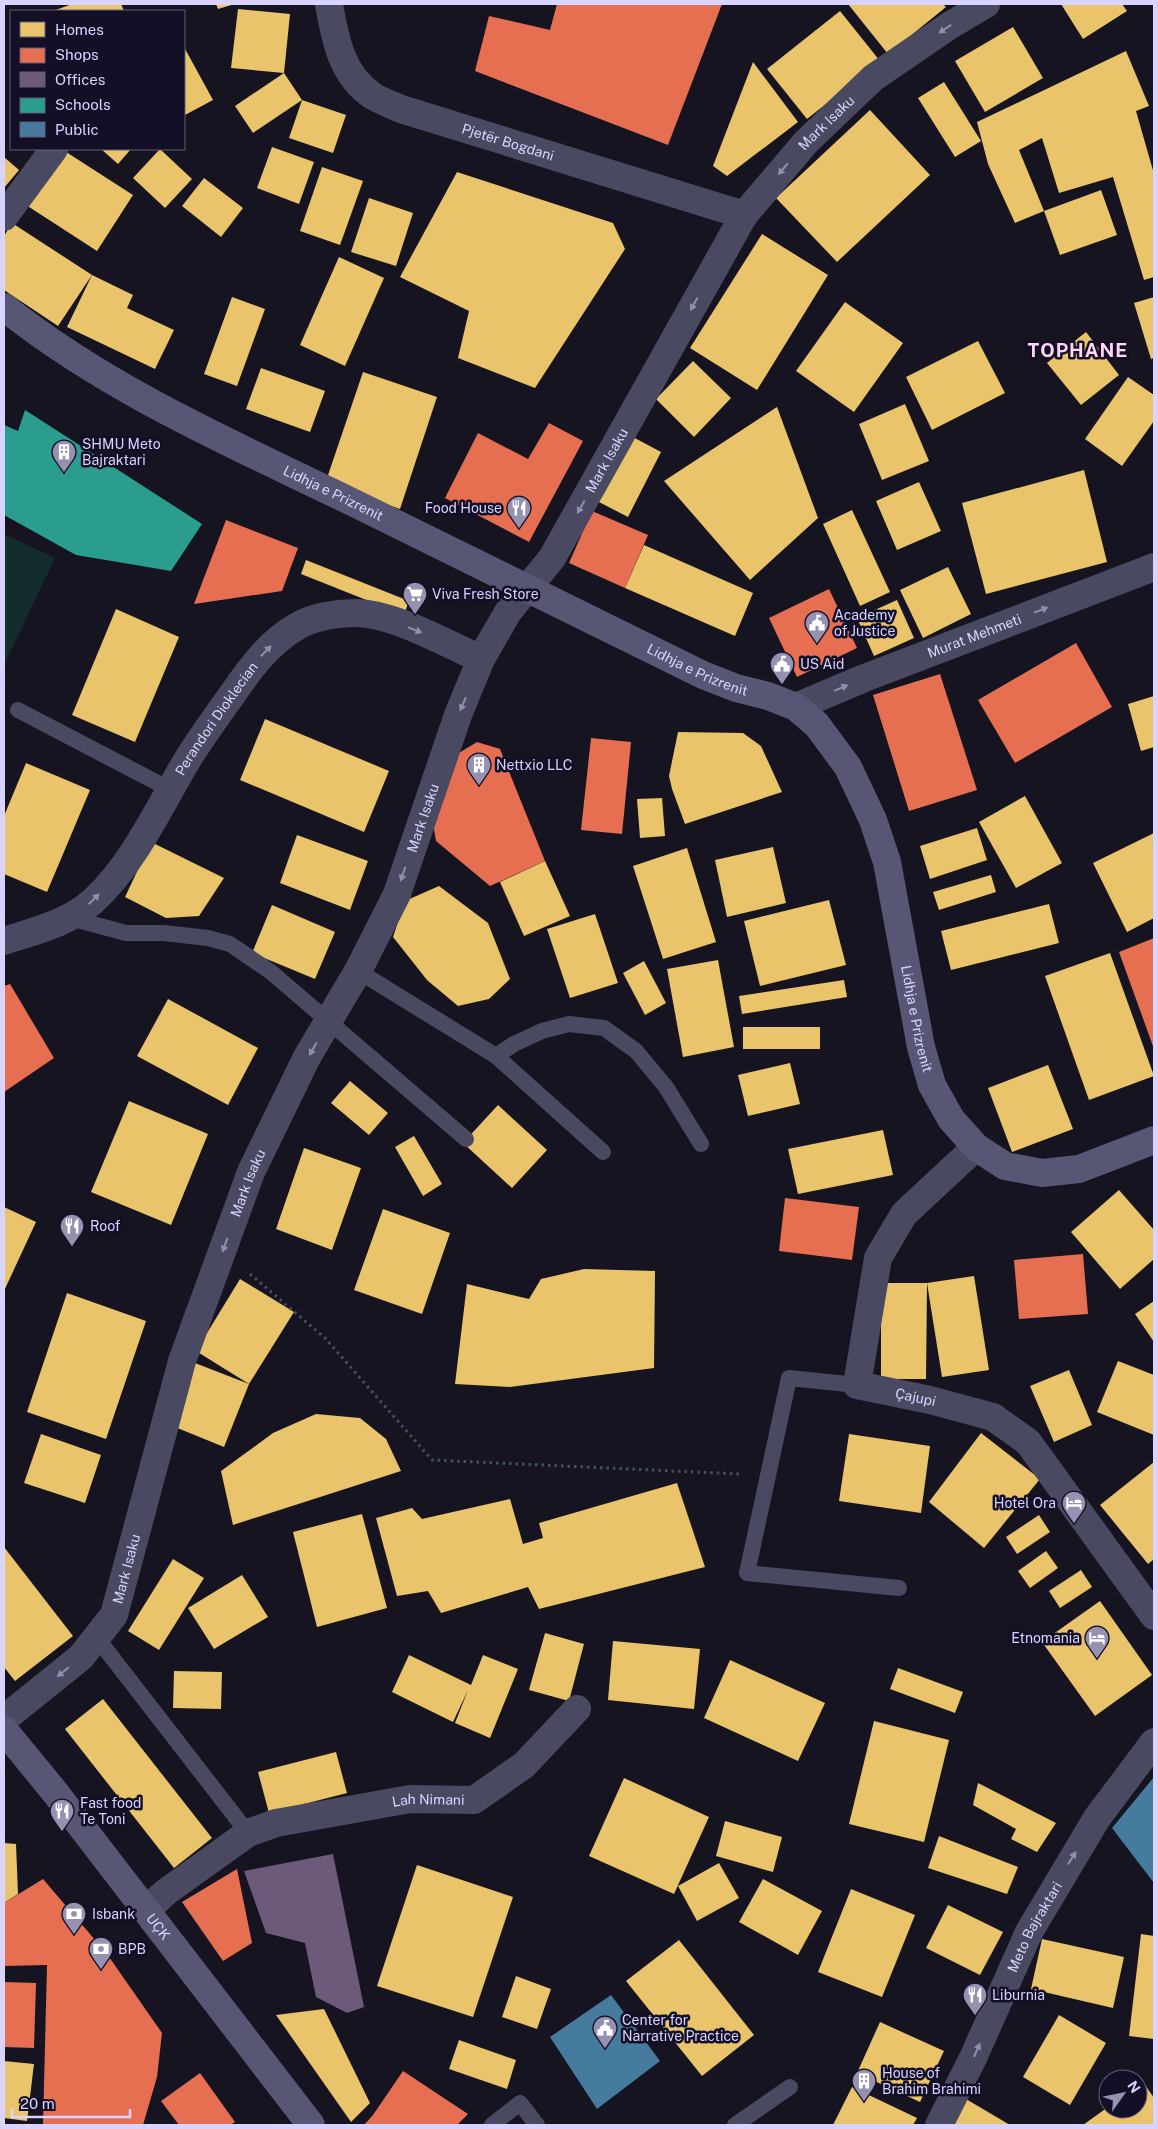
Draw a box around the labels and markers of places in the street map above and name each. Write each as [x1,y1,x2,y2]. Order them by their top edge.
place label: SHMU Meto Bajraktari [82,436,161,468]
building icon: SHMU Meto Bajraktari [51,439,77,473]
restaurant icon: Food House [506,495,532,529]
place label: Food House [425,500,502,516]
supermarket icon: Viva Fresh Store [402,581,428,615]
place label: Viva Fresh Store [432,586,539,602]
place label: Academy of Justice [834,607,896,639]
public building icon: Academy of Justice [804,610,830,644]
public building icon: US Aid [769,651,795,685]
place label: US Aid [800,656,844,672]
building icon: Nettxio LLC [466,752,492,786]
place label: Nettxio LLC [496,757,572,773]
restaurant icon: Roof [59,1213,85,1247]
place label: Roof [90,1218,121,1234]
hotel icon: Hotel Ora [1061,1490,1087,1524]
place label: Hotel Ora [994,1495,1056,1511]
hotel icon: Etnomania [1084,1625,1110,1659]
place label: Etnomania [1011,1630,1080,1646]
place label: Fast food Te Toni [80,1795,141,1827]
restaurant icon: Fast food Te Toni [49,1798,75,1832]
bank icon: Isbank [61,1901,87,1935]
place label: Isbank [92,1906,135,1922]
bank icon: BPB [88,1936,114,1970]
place label: BPB [118,1941,146,1957]
restaurant icon: Liburnia [962,1982,988,2016]
place label: Liburnia [992,1987,1045,2003]
place label: Center for Narrative Practice [622,2012,739,2044]
public building icon: Center for Narrative Practice [592,2015,618,2049]
place label: House of Brahim Brahimi [882,2065,981,2097]
building icon: House of Brahim Brahimi [851,2068,877,2102]

